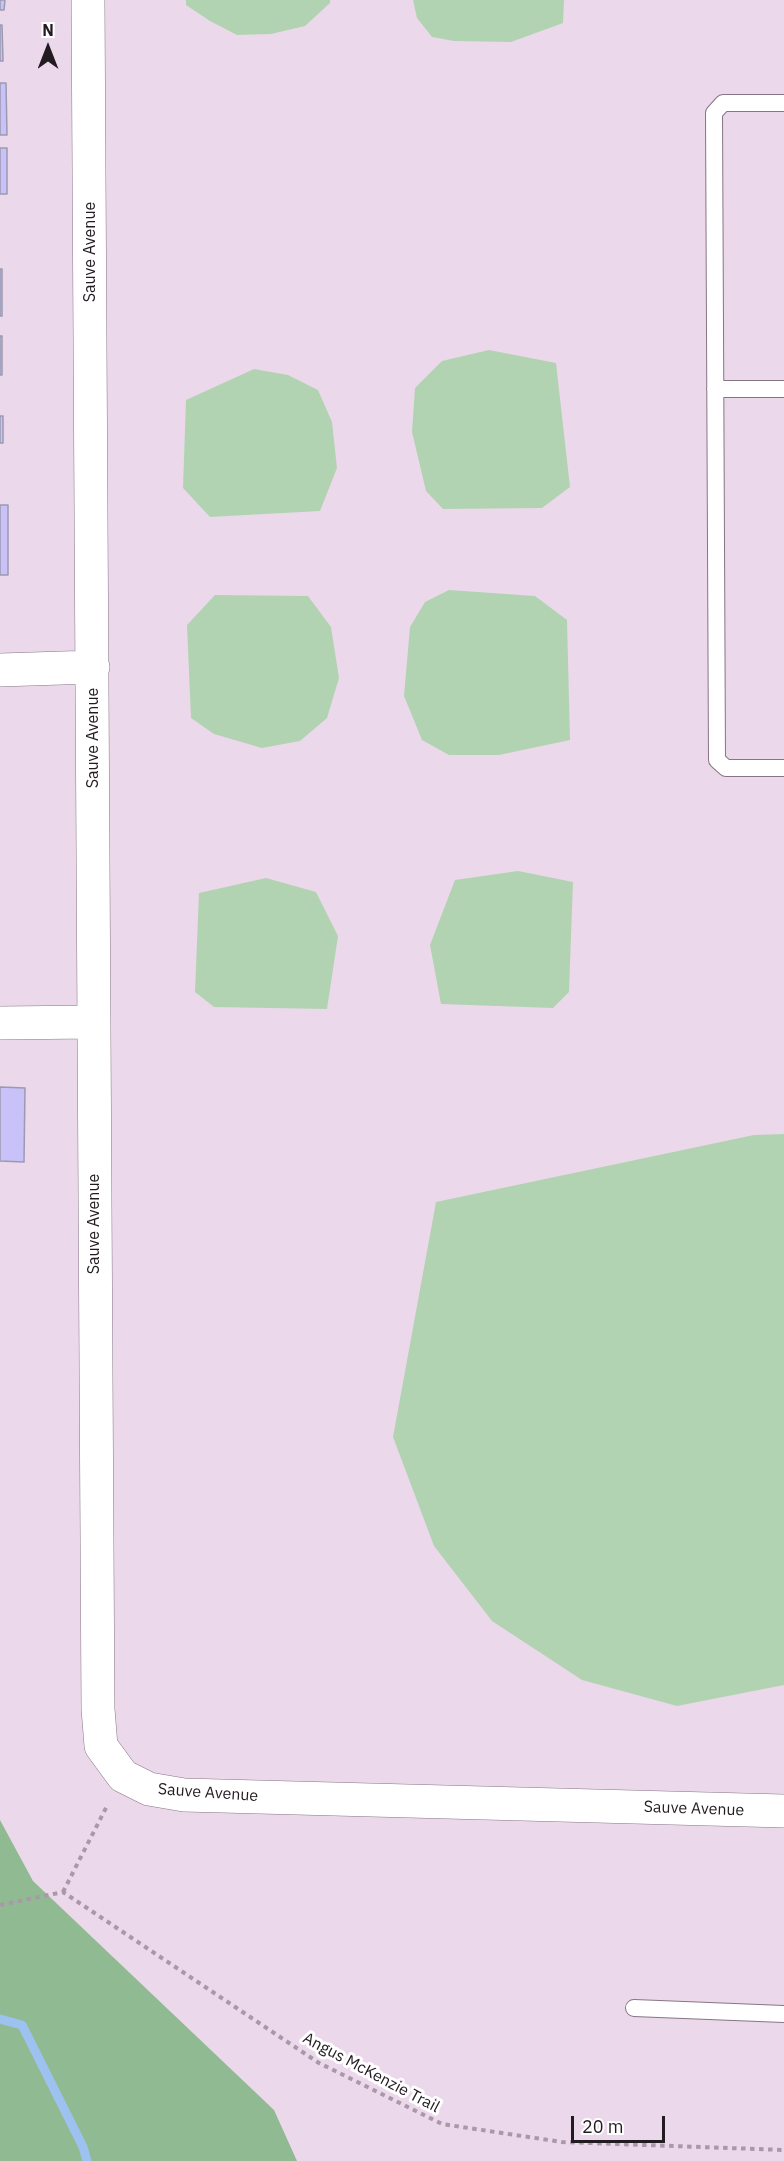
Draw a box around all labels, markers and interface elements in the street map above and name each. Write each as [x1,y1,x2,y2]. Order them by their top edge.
north arrow [18,18,78,78]
text: N [42,20,54,40]
street label: Sauve Avenue [80,202,100,302]
street label: Sauve Avenue [83,688,103,788]
street label: Sauve Avenue [84,1174,104,1274]
street label: Sauve Avenue [157,1780,259,1806]
street label: Sauve Avenue [643,1798,745,1820]
street label: Angus McKenzie Trail [299,2029,443,2117]
scale bar [574,2104,668,2142]
text: 20 m [582,2115,624,2138]

